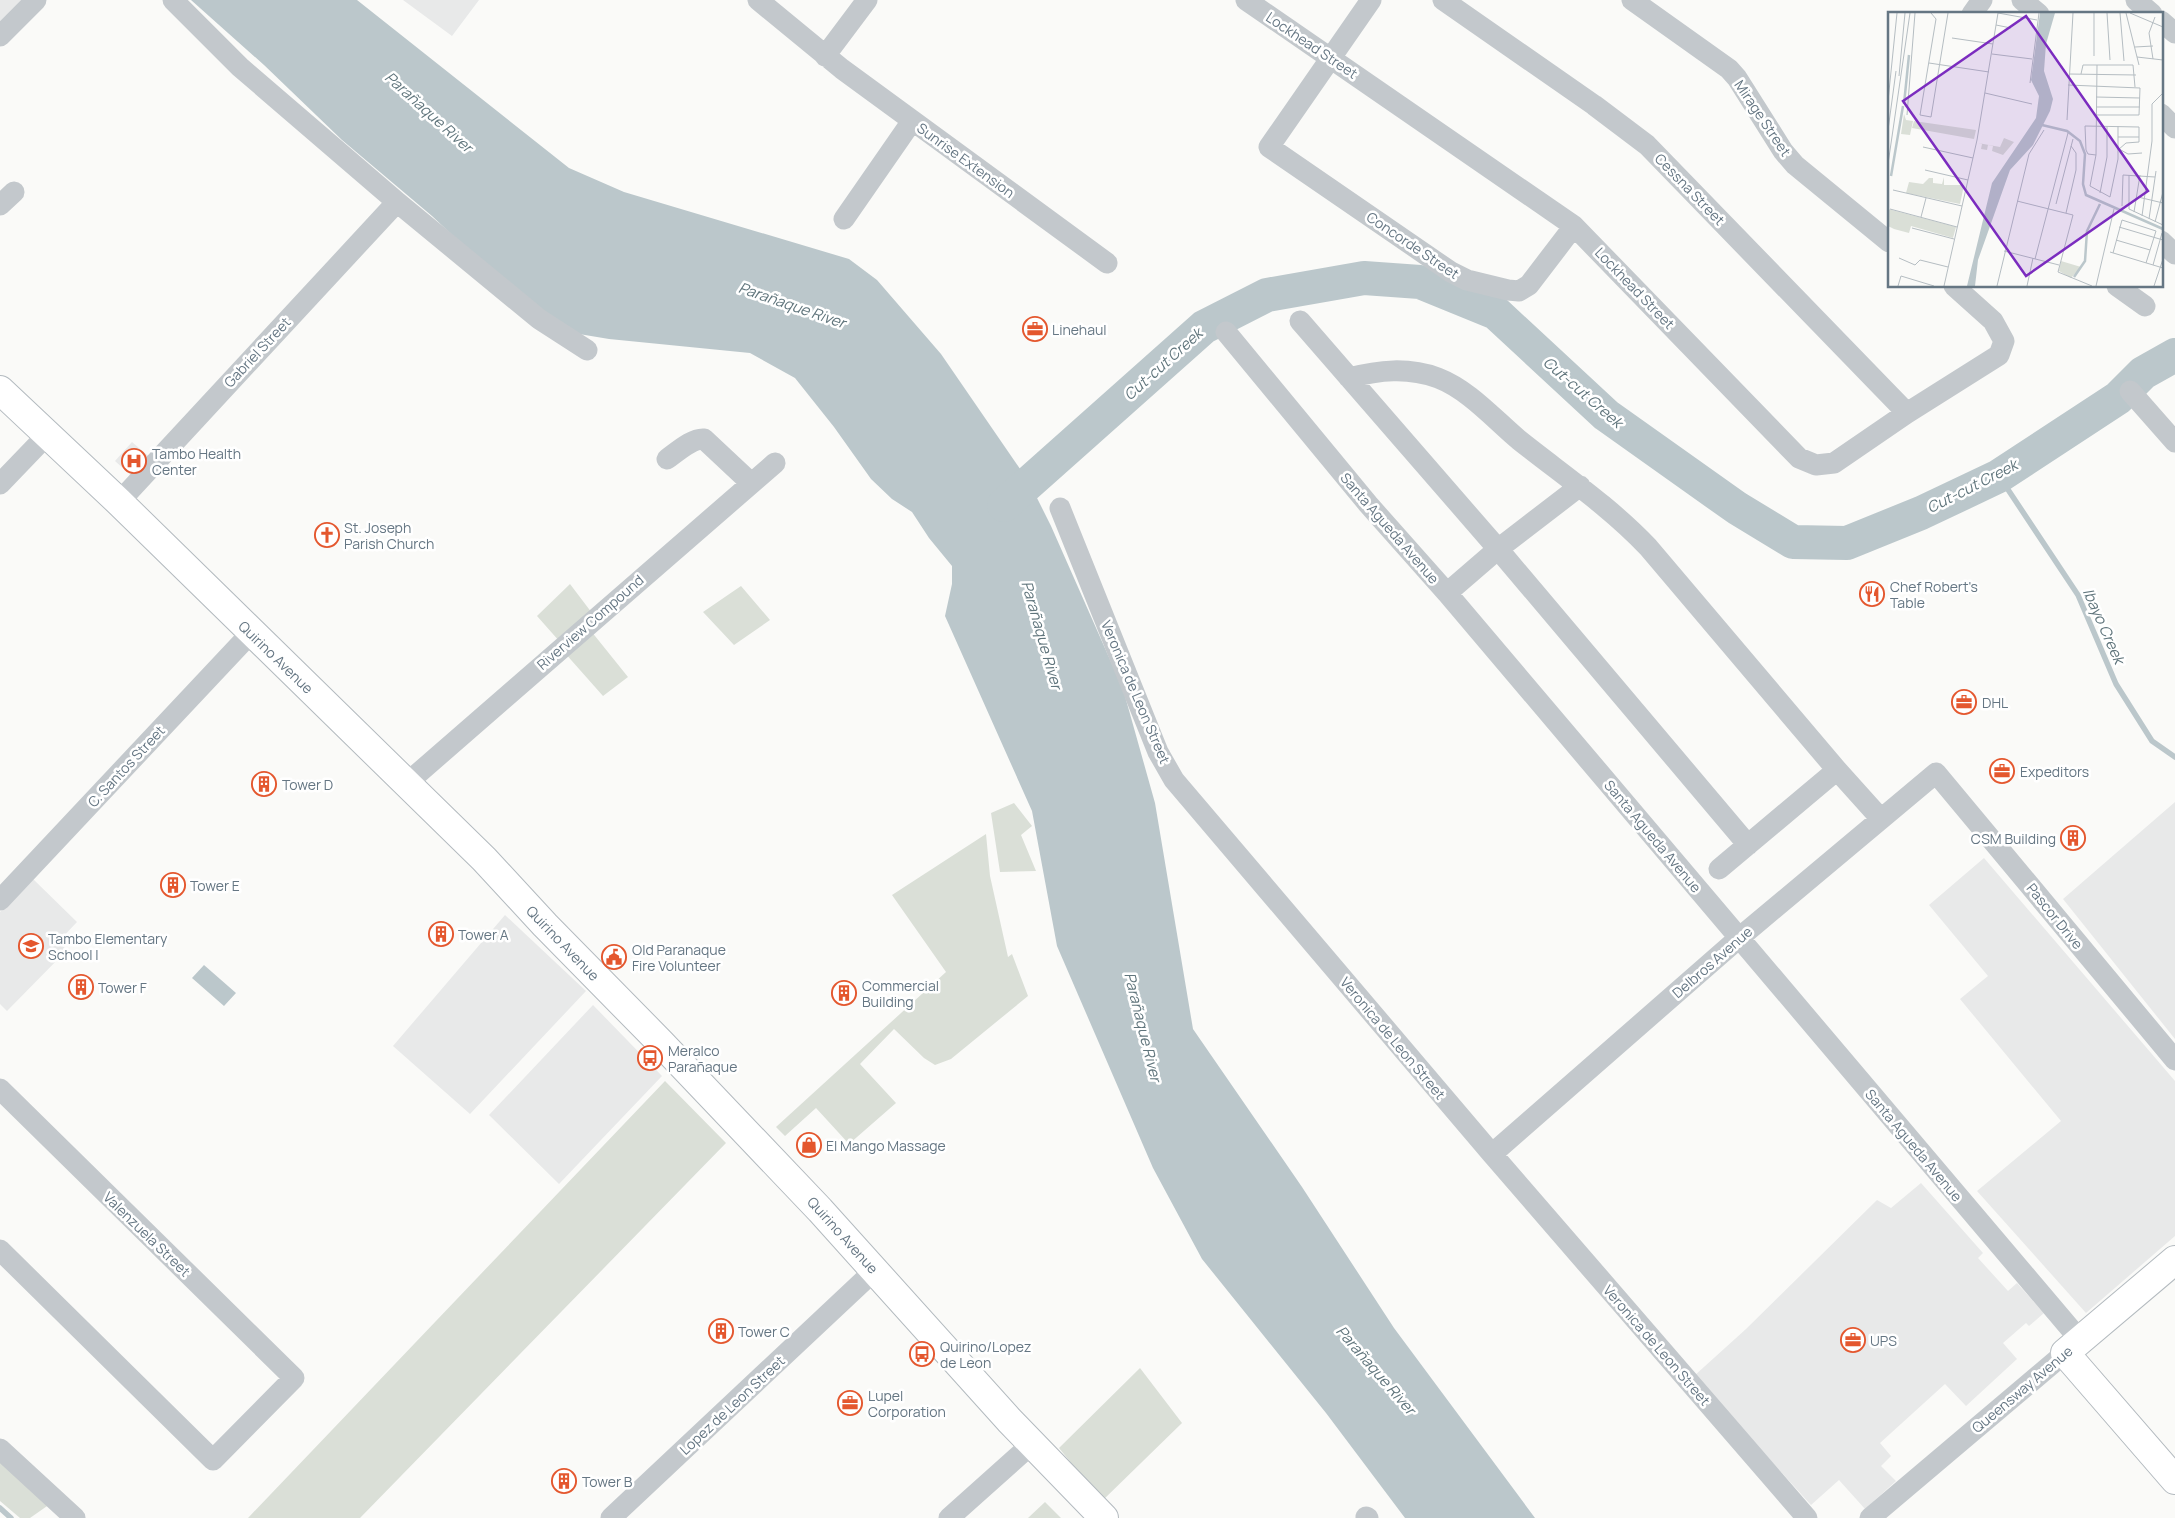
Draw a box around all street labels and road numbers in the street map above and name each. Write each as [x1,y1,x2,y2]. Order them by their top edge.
street label: Lockhead Street [1263,7,1362,83]
street label: Mirage Street [1731,76,1796,160]
street label: Sunrise Extension [913,118,1019,202]
street label: Cessna Street [1651,149,1729,229]
street label: Concorde Street [1363,207,1463,283]
street label: Lockhead Street [1591,243,1679,333]
street label: Gabriel Street [219,312,295,391]
street label: Santa Agueda Avenue [1336,468,1444,588]
street label: Riverview Compound [533,570,647,674]
street label: Quirino Avenue [234,616,318,698]
street label: Veronica de Leon Street [1097,617,1175,767]
street label: C. Santos Street [83,721,169,811]
street label: Santa Agueda Avenue [1600,776,1706,896]
street label: Pascor Drive [2023,879,2087,953]
street label: Quirino Avenue [522,901,604,985]
street label: Delbros Avenue [1668,922,1756,1002]
street label: Veronica de Leon Street [1336,973,1450,1103]
street label: Santa Agueda Avenue [1861,1085,1967,1205]
street label: Valenzuela Street [99,1188,195,1281]
street label: Quirino Avenue [803,1192,883,1278]
street label: Veronica de Leon Street [1599,1281,1715,1410]
street label: Queensway Avenue [1968,1341,2076,1437]
street label: Lopez de Leon Street [675,1351,789,1459]

